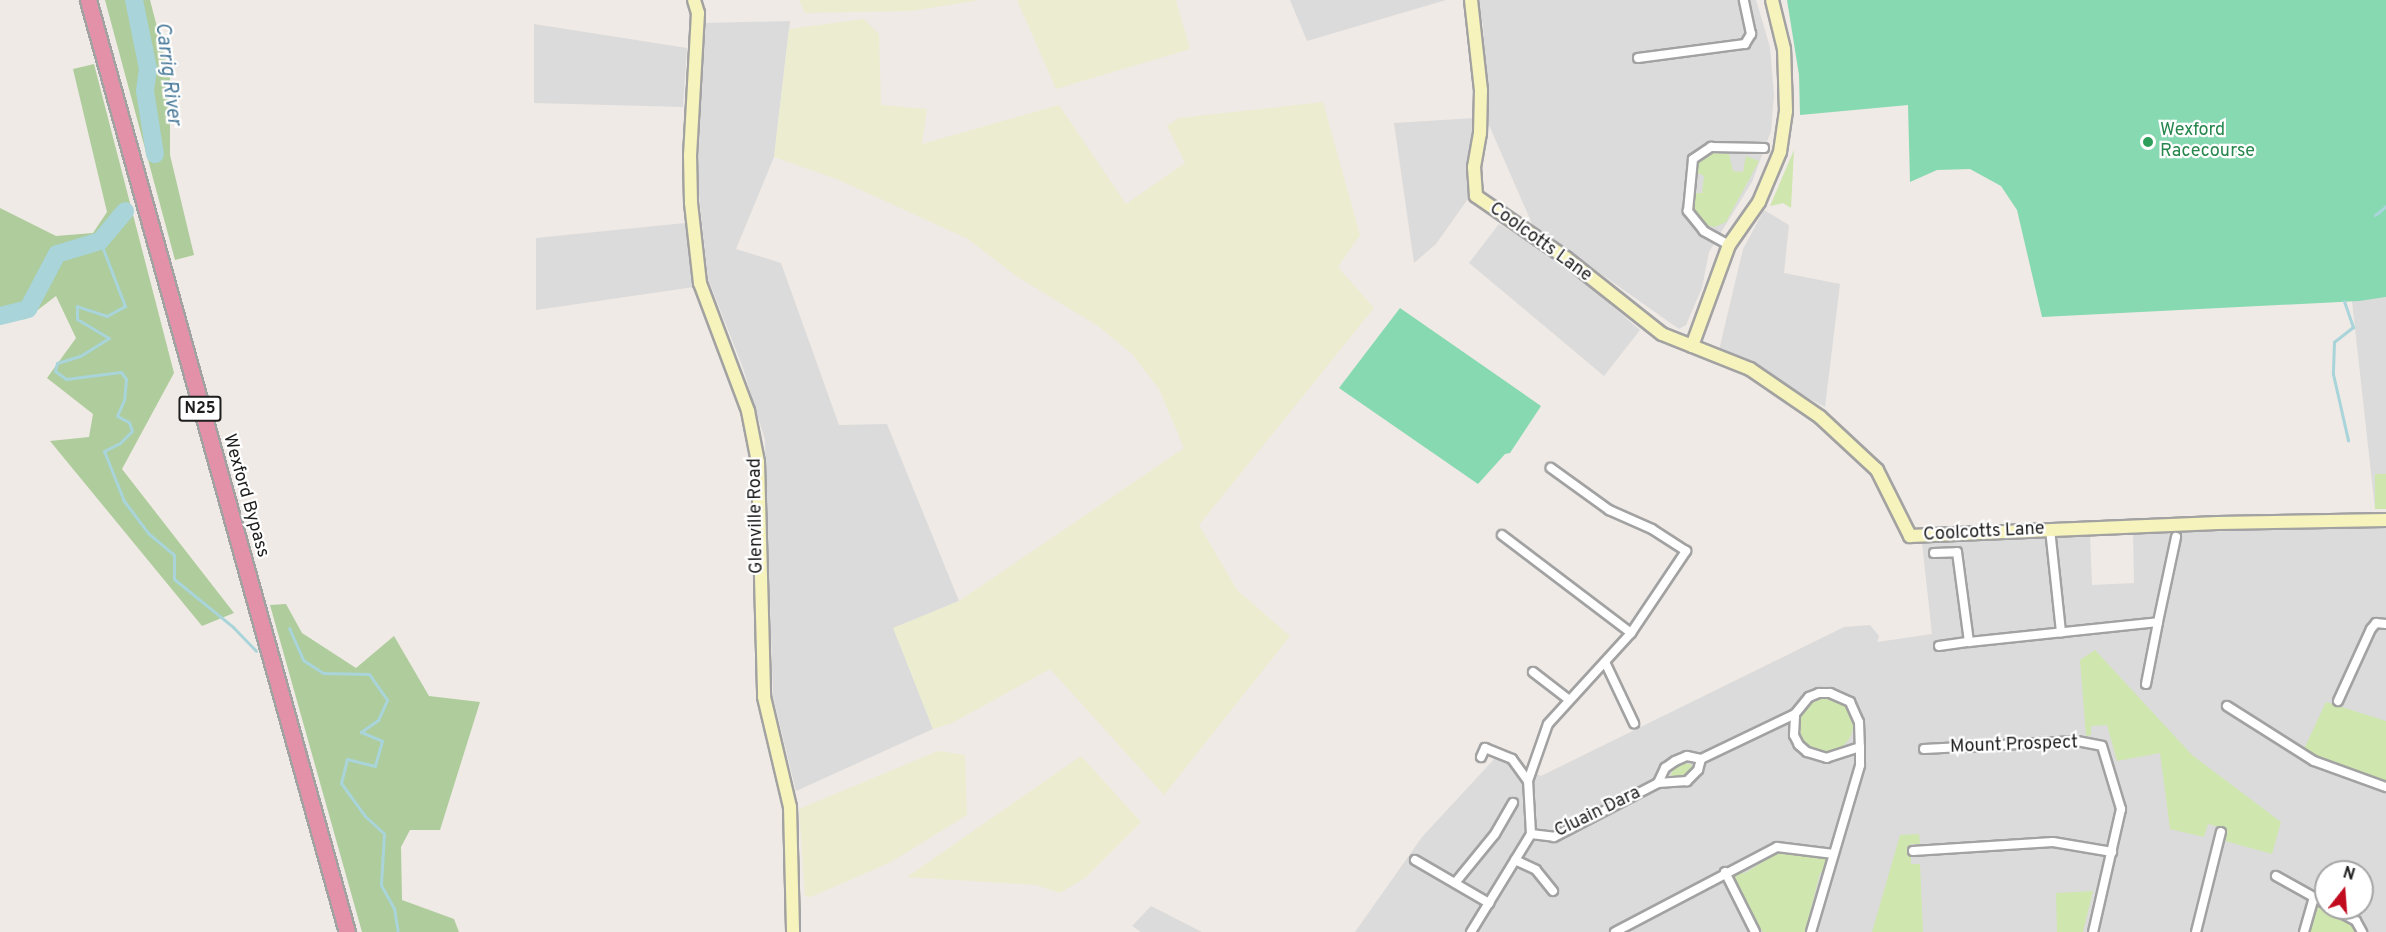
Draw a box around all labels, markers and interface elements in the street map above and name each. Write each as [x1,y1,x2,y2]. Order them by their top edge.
water label: Carrig River [149,21,185,127]
place label: Wexford Racecourse [2160,121,2255,164]
marker: Wexford Racecourse [2141,135,2155,149]
street label: Coolcotts Lane [1484,199,1596,287]
road number: N25 [178,396,222,422]
street label: Wexford Bypass [217,432,273,560]
street label: Glenville Road [745,458,769,574]
street label: Coolcotts Lane [1923,519,2045,547]
street label: Mount Prospect [1950,733,2078,759]
street label: Cluain Dara [1552,783,1644,843]
north arrow [2314,860,2374,920]
text: N [2340,863,2357,886]

